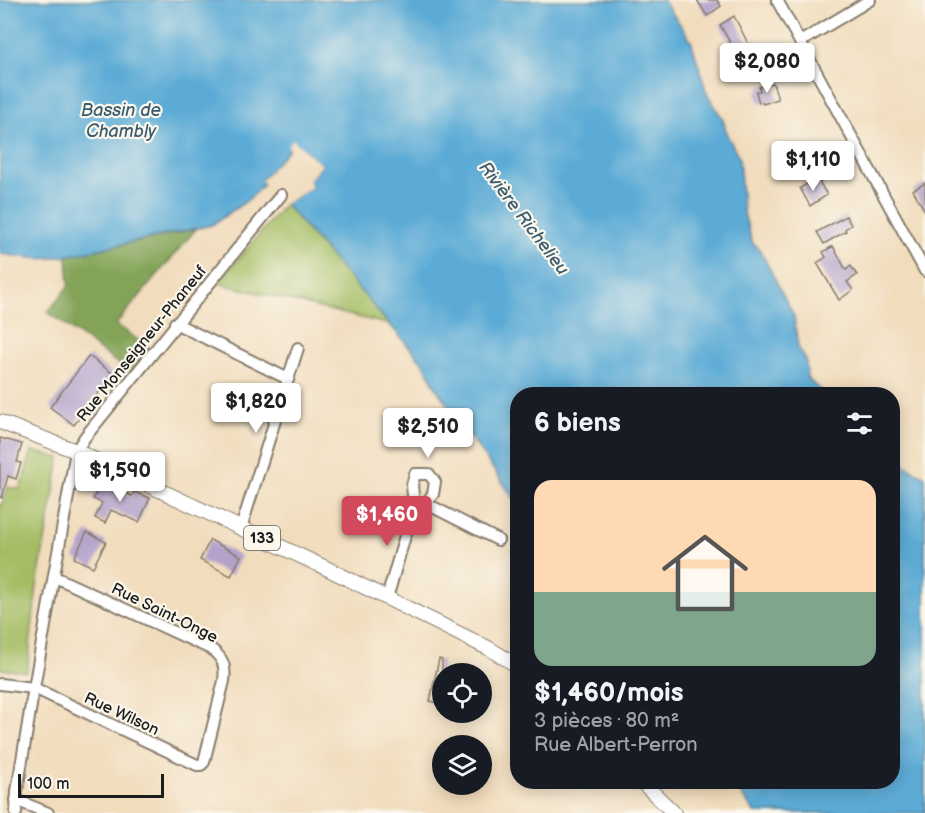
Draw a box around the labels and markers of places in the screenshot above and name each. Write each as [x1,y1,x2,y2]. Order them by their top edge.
pin: $2,080 [718,43,816,94]
pin: $1,110 [764,141,862,192]
pin: $1,820 [207,383,305,434]
pin: $2,510 [379,408,477,459]
pin: $1,590 [71,452,169,503]
pin: $1,460 [338,496,436,547]

